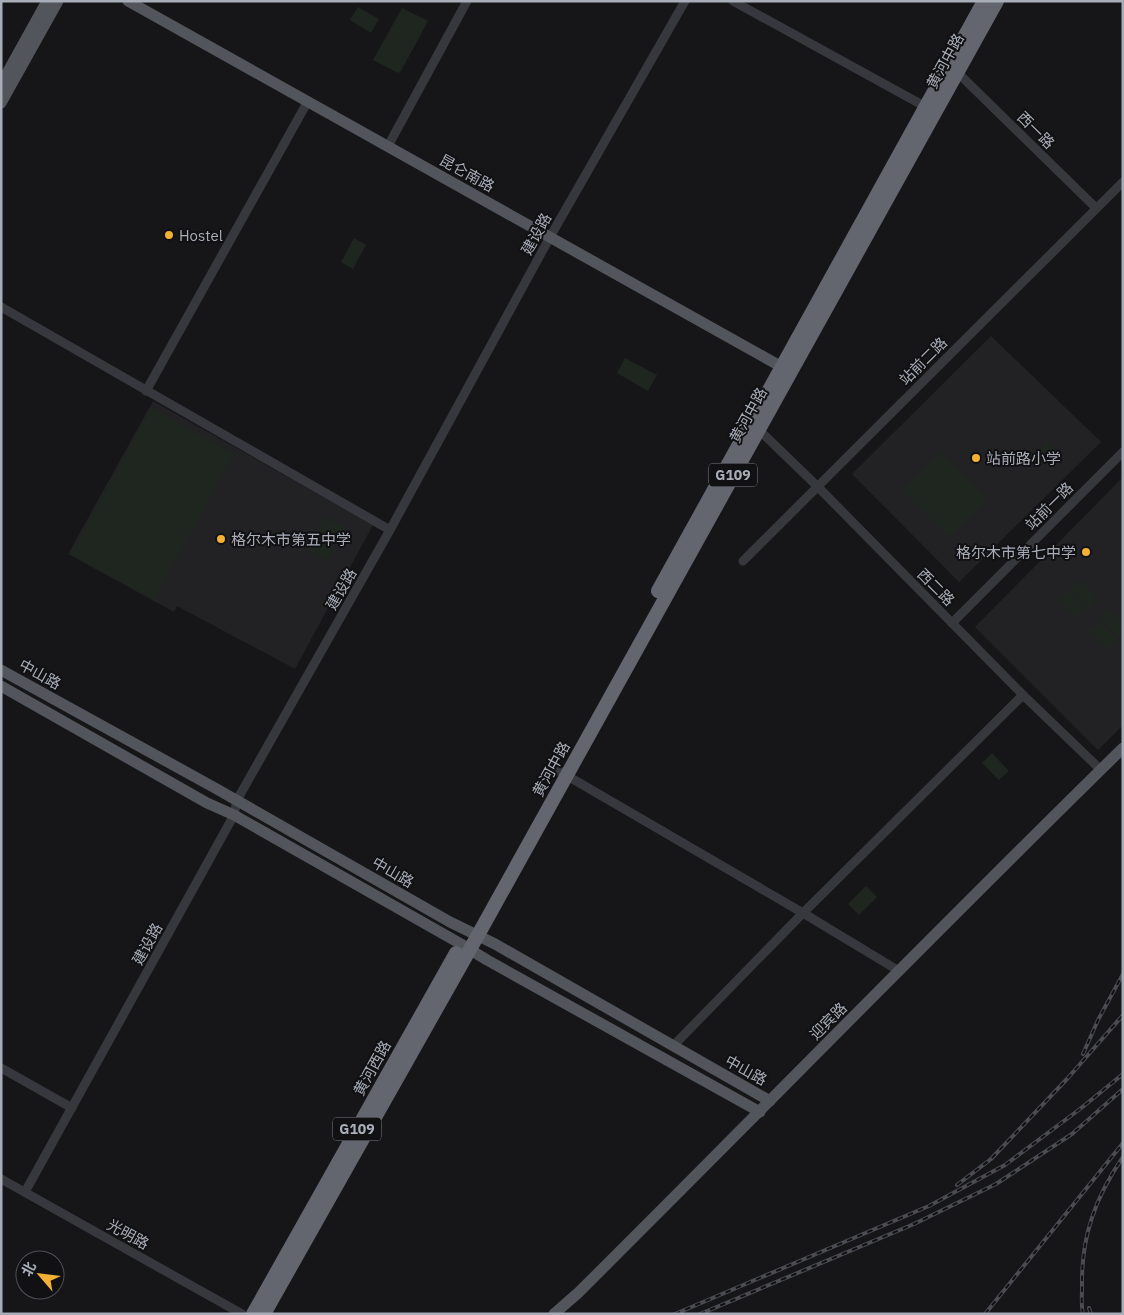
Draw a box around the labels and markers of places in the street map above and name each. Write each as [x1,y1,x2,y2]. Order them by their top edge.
place label: Hostel [179,226,223,245]
marker: Hostel [163,229,175,241]
place label: 站前路小学 [986,449,1061,468]
marker: 站前路小学 [970,452,982,464]
place label: 格尔木市第五中学 [231,530,351,549]
marker: 格尔木市第五中学 [215,533,227,545]
place label: 格尔木市第七中学 [956,543,1076,562]
marker: 格尔木市第七中学 [1080,546,1092,558]

